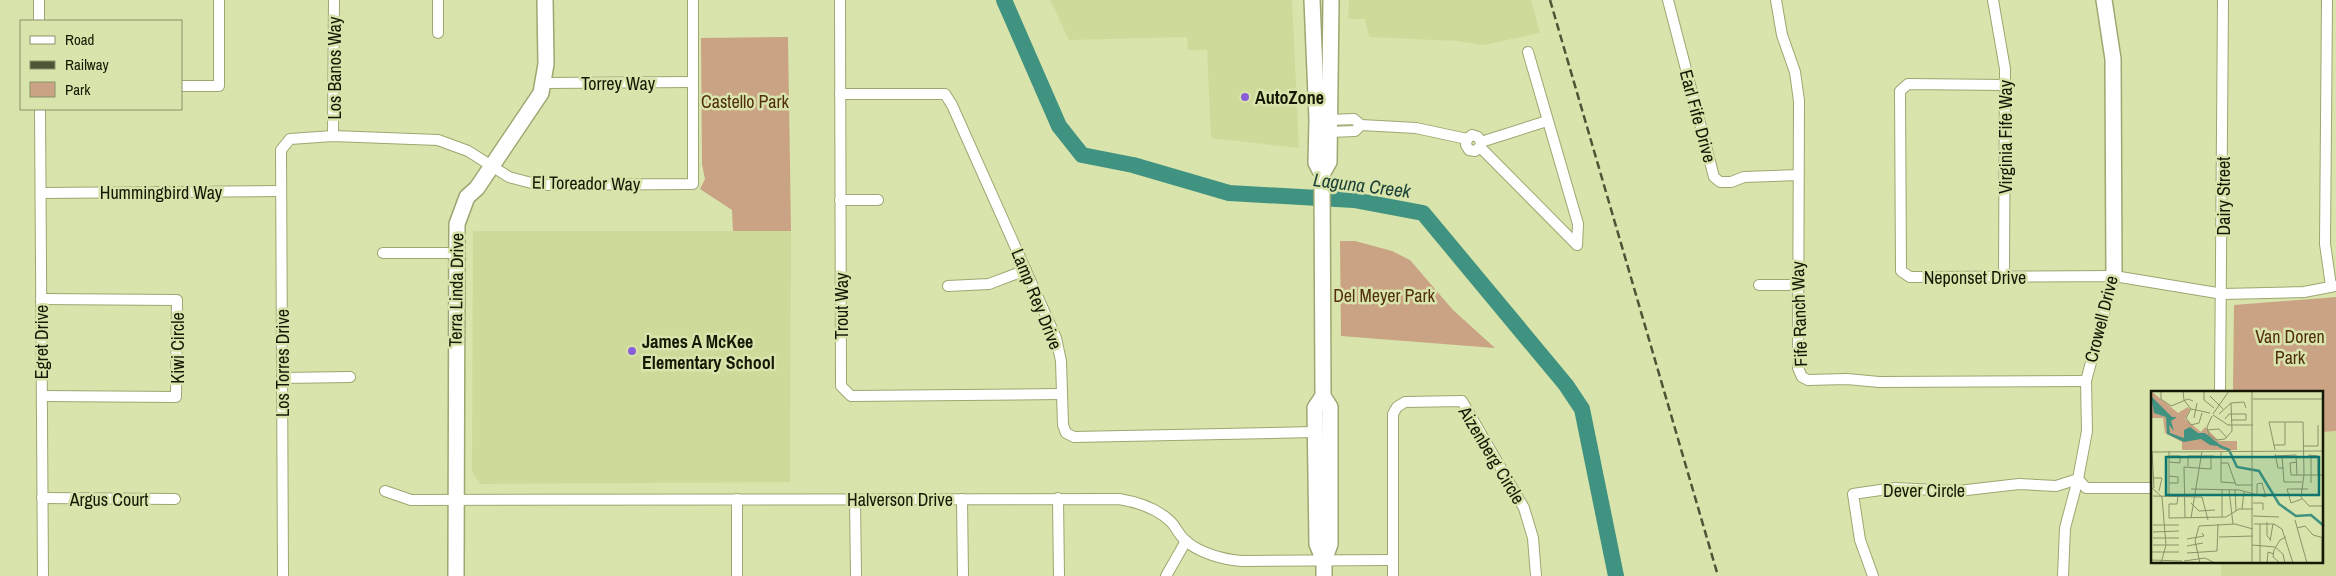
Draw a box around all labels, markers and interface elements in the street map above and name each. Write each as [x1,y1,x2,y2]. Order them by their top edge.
street label: Los Banos Way [322,16,347,119]
legend [20,20,182,110]
text: Road [65,29,94,50]
text: Railway [65,54,110,75]
street label: Earl Fife Drive [1674,67,1722,165]
street label: Torrey Way [581,71,656,96]
text: Park [65,79,91,100]
street label: Virginia Fife Way [1993,79,2018,194]
place label: AutoZone [1255,85,1324,110]
park label: Castello Park [701,89,789,114]
marker: AutoZone [1239,91,1251,103]
street label: Dairy Street [2211,157,2236,235]
water label: Laguna Creek [1312,166,1413,204]
street label: El Toreador Way [532,170,641,196]
street label: Hummingbird Way [100,180,223,205]
street label: Terra Linda Drive [443,233,469,347]
street label: Lamp Rey Drive [1005,245,1069,353]
street label: Fife Ranch Way [1785,260,1813,367]
street label: Neponset Drive [1924,265,2026,290]
street label: Trout Way [829,272,854,340]
street label: Crowell Drive [2078,273,2124,365]
park label: Del Meyer Park [1333,283,1435,308]
street label: Egret Drive [29,305,54,379]
street label: Los Torres Drive [270,309,295,417]
street label: Kiwi Circle [165,312,190,384]
park label: Van Doren Park [2255,324,2325,370]
place label: James A McKee Elementary School [642,329,775,375]
marker: James A McKee Elementary School [626,345,638,357]
inset map [2151,391,2324,564]
street label: Aizenberg Circle [1452,401,1531,509]
street label: Dever Circle [1883,478,1965,503]
street label: Argus Court [69,487,148,512]
street label: Halverson Drive [847,487,953,512]

